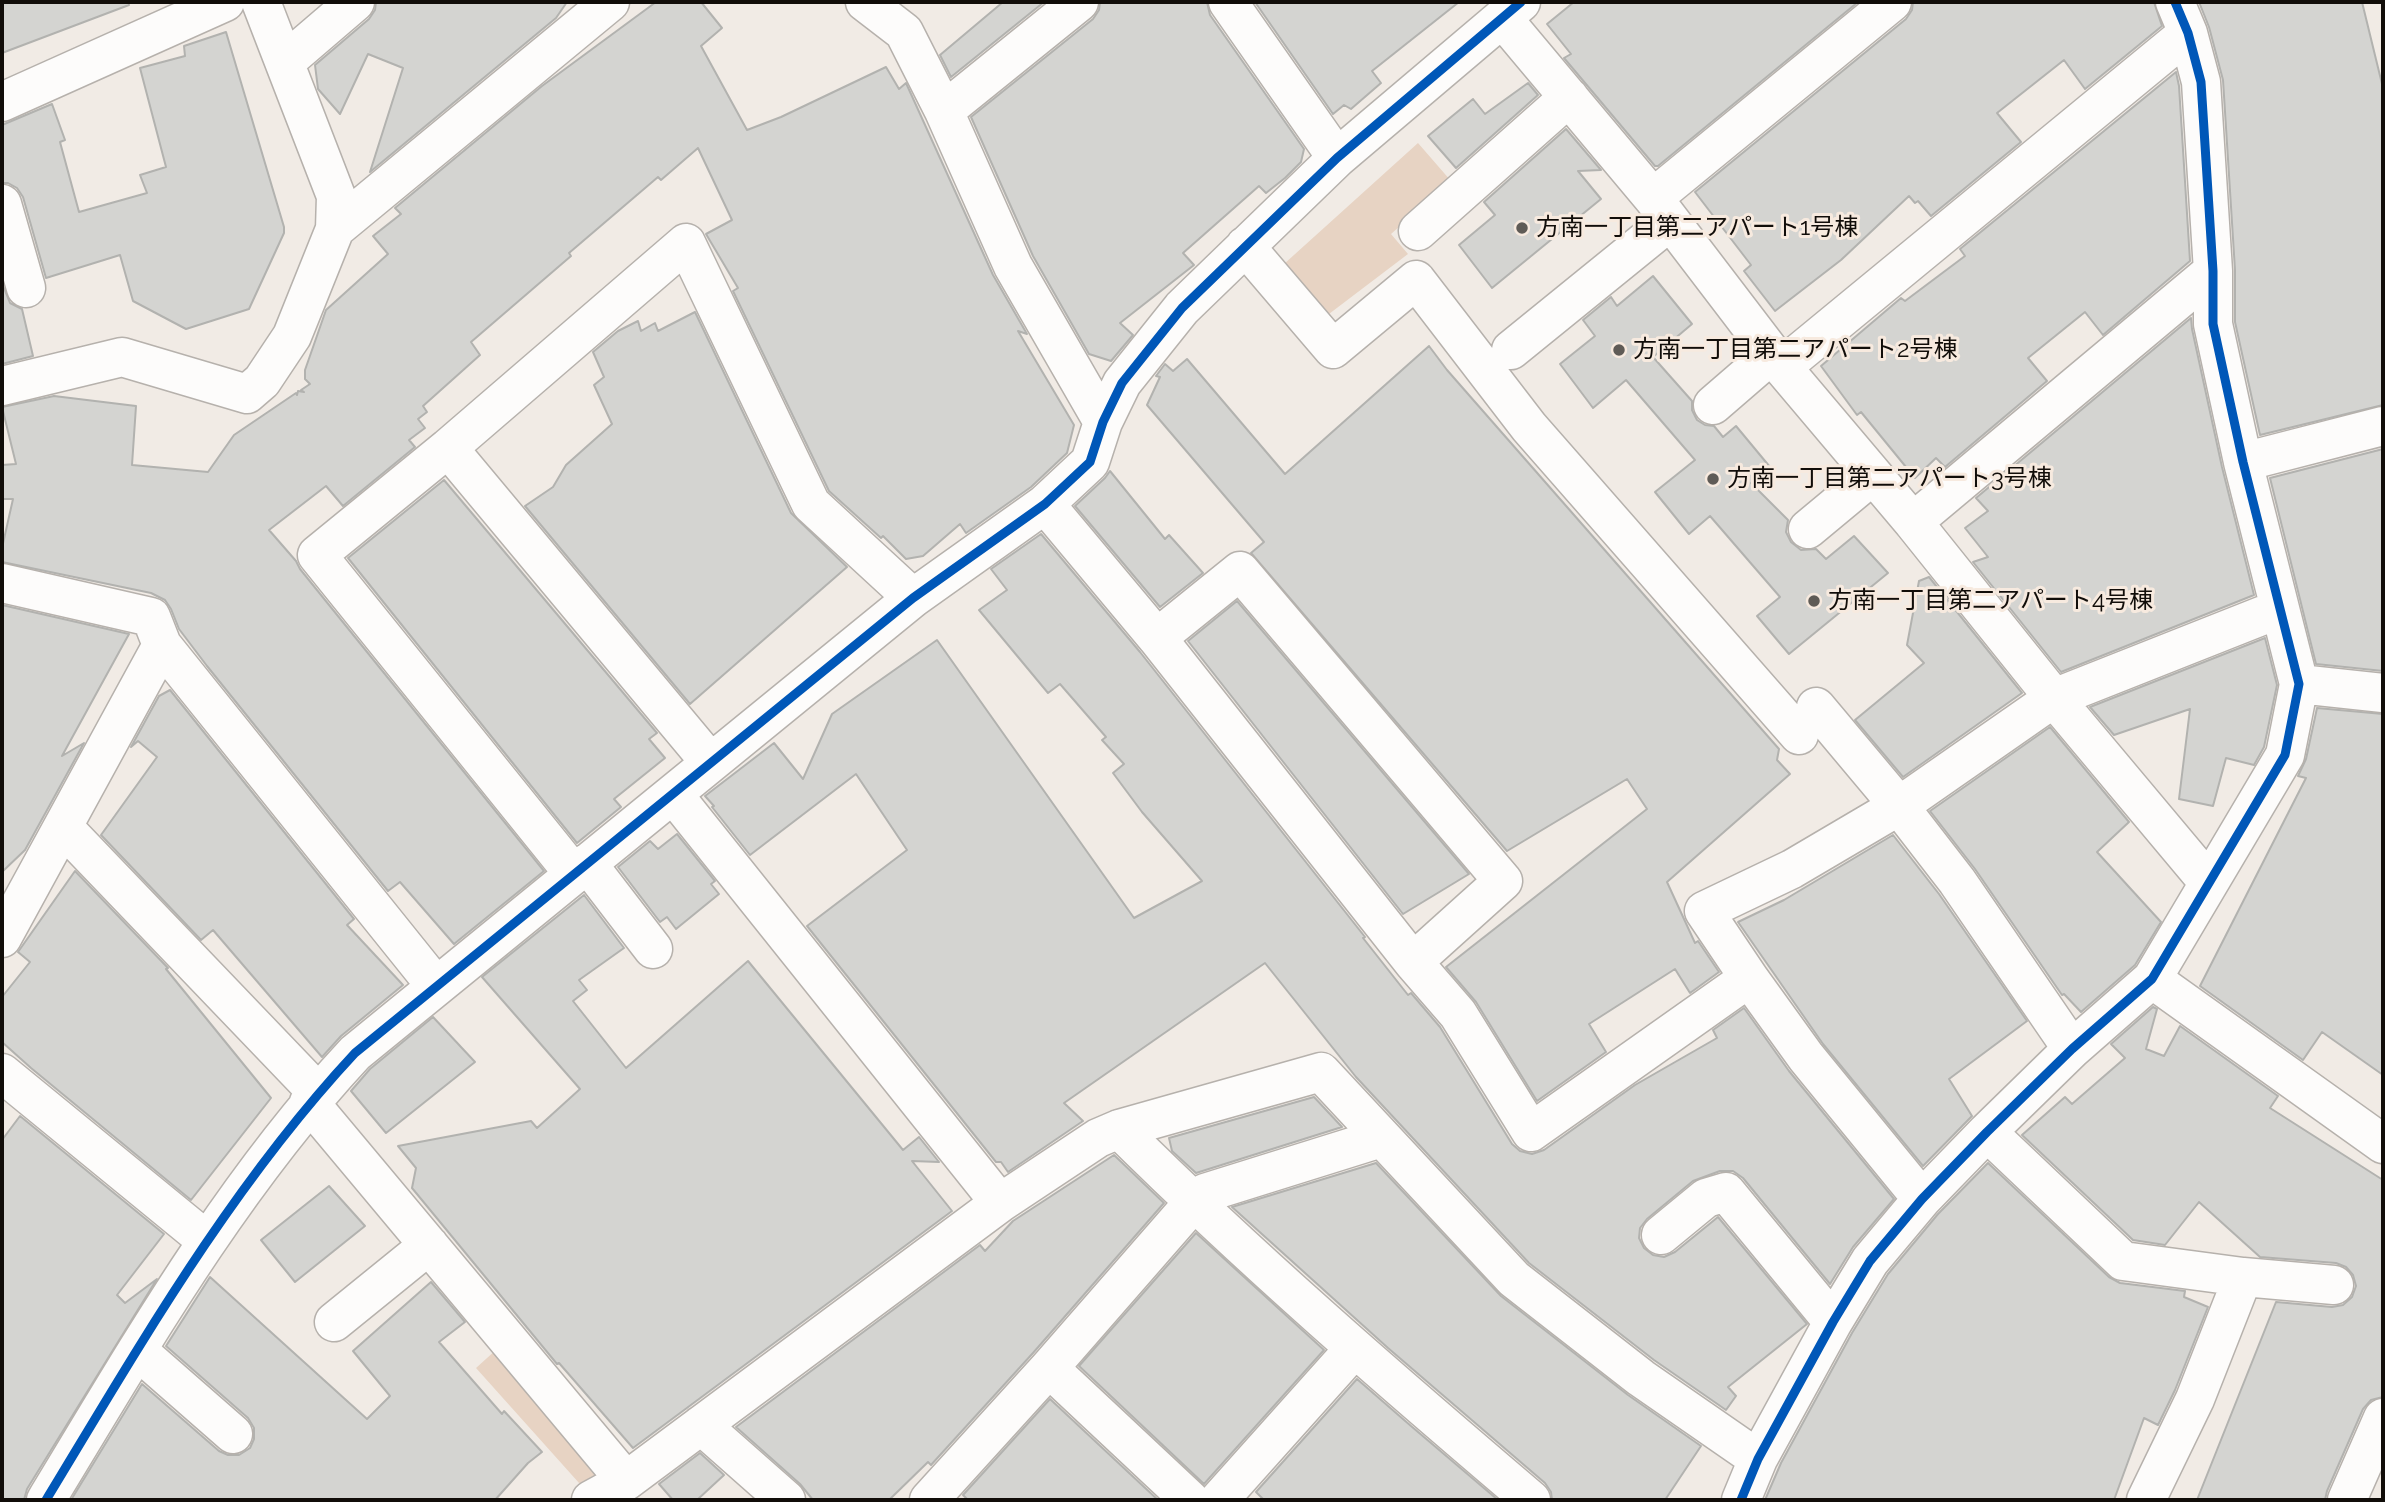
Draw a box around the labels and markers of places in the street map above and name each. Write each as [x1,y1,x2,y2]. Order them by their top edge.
place label: 方南一丁目第二アパート1号棟 [1536,214,1858,242]
marker: 方南一丁目第二アパート1号棟 [1514,220,1530,236]
place label: 方南一丁目第二アパート2号棟 [1633,336,1958,364]
marker: 方南一丁目第二アパート2号棟 [1611,342,1627,358]
place label: 方南一丁目第二アパート3号棟 [1727,465,2052,493]
marker: 方南一丁目第二アパート3号棟 [1705,471,1721,487]
place label: 方南一丁目第二アパート4号棟 [1828,587,2153,615]
marker: 方南一丁目第二アパート4号棟 [1806,593,1822,609]

